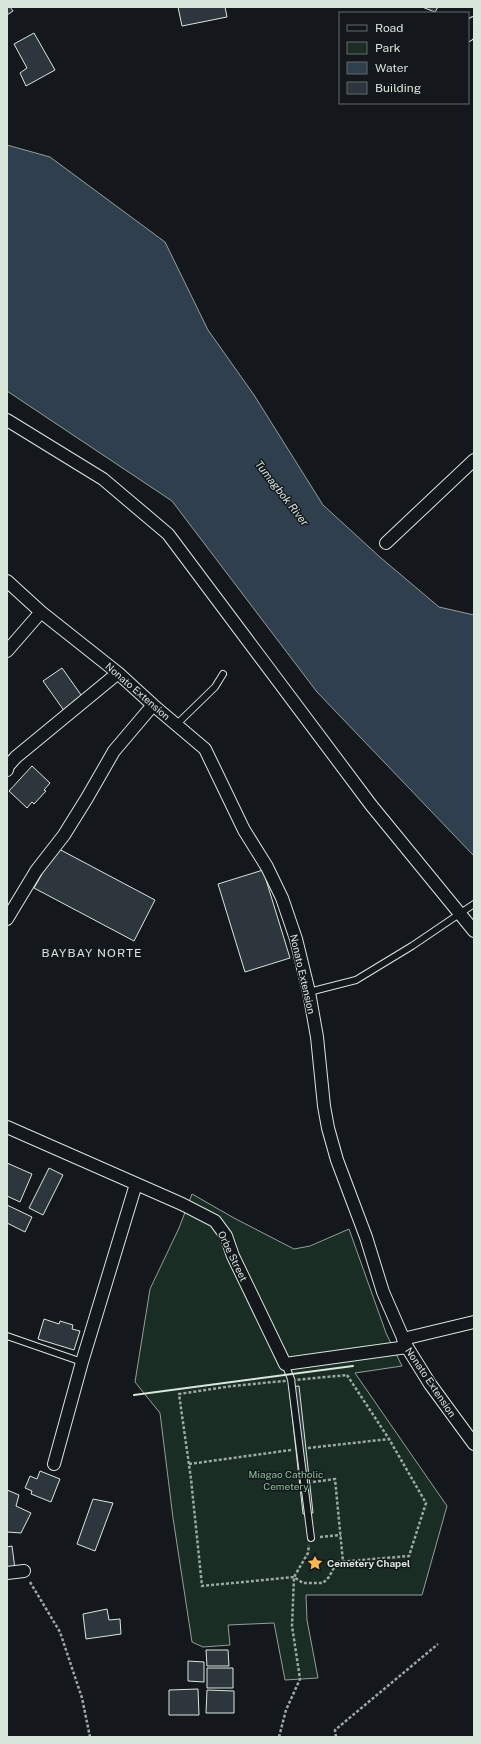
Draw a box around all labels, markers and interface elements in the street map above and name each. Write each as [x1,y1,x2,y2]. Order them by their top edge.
legend [339,12,469,104]
text: Road [375,21,403,35]
text: Park [375,41,401,55]
text: Water [375,61,409,75]
text: Building [375,81,421,95]
water label: Tumagbok River [253,458,312,529]
street label: Nonato Extension [103,660,173,722]
street label: Nonato Extension [288,933,318,1015]
district label: BAYBAY NORTE [42,946,142,960]
street label: Orbe Street [216,1229,250,1283]
street label: Nonato Extension [403,1345,459,1419]
park label: Miagao Catholic Cemetery [249,1468,323,1492]
place icon: Cemetery Chapel [306,1554,324,1572]
place label: Cemetery Chapel [327,1557,410,1569]

